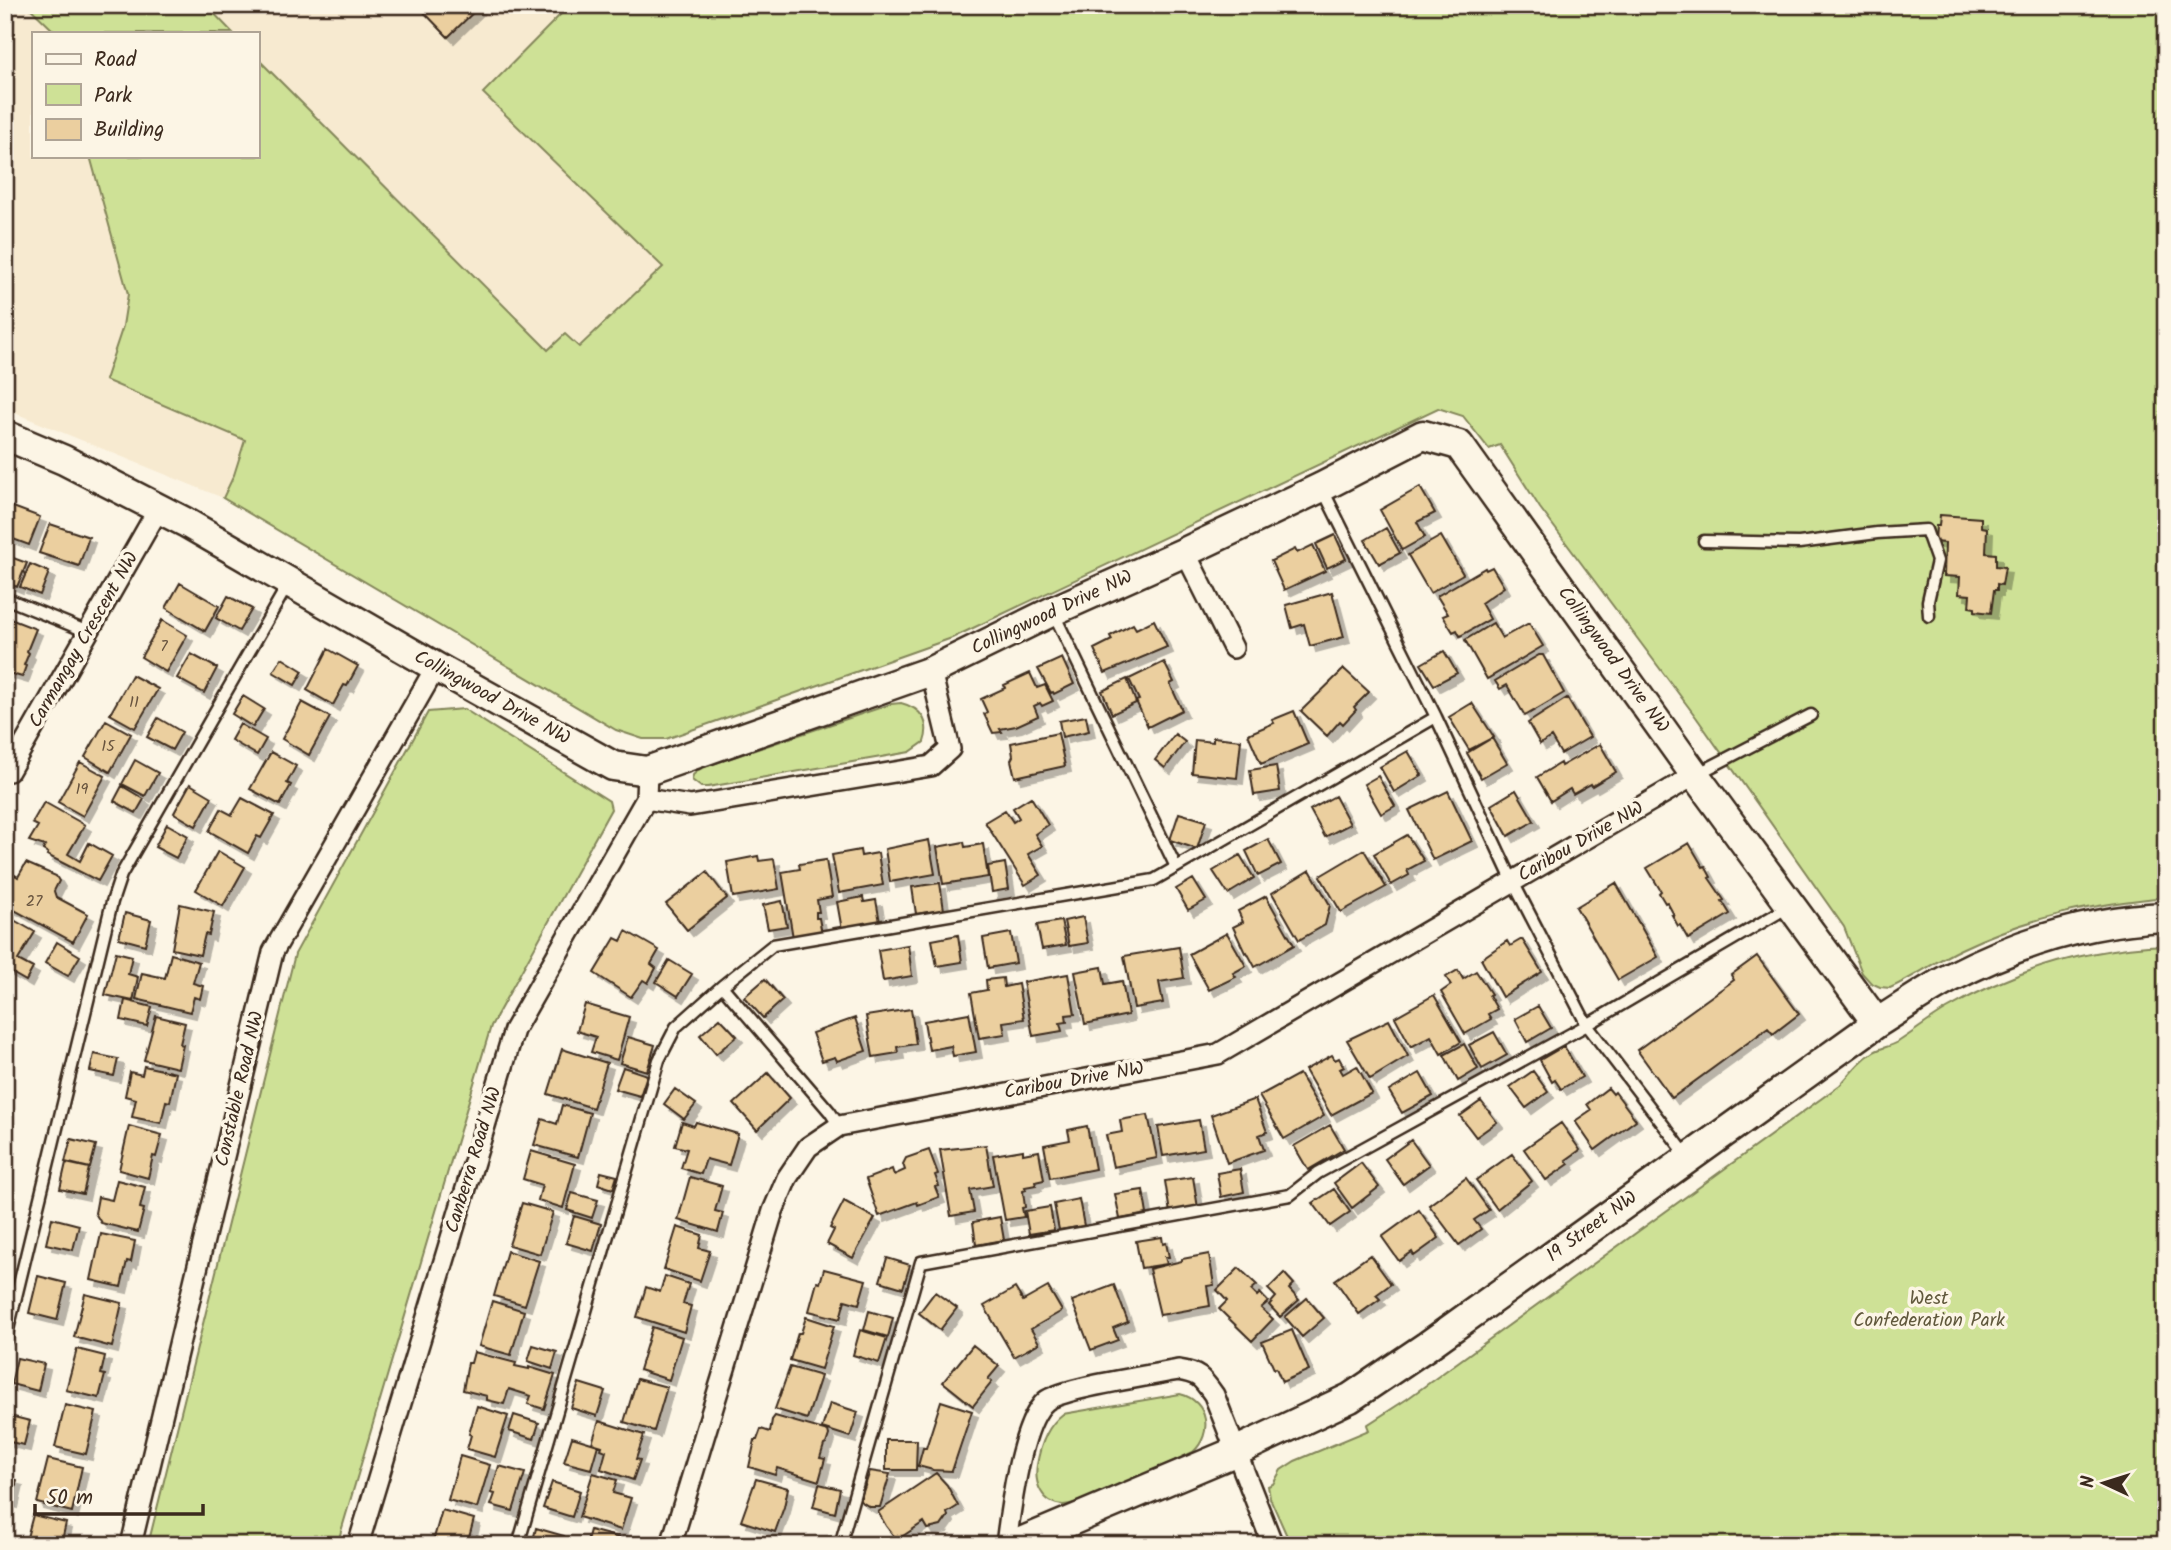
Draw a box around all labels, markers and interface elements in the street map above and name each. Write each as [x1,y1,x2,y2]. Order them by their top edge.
legend [32,32,259,158]
text: Road [94,44,137,77]
text: Park [94,80,132,113]
text: Building [94,114,164,147]
street label: Carmangay Crescent NW [21,546,147,734]
street label: Collingwood Drive NW [966,562,1138,664]
street label: Collingwood Drive NW [1549,580,1677,740]
house number: 7 [160,634,168,659]
street label: Collingwood Drive NW [408,642,576,754]
house number: 11 [129,690,139,715]
house number: 15 [101,734,116,759]
house number: 19 [76,777,89,802]
street label: Caribou Drive NW [1512,794,1650,890]
house number: 27 [26,889,43,914]
street label: Constable Road NW [208,1008,272,1170]
street label: Caribou Drive NW [1002,1054,1146,1108]
street label: Canberra Road NW [438,1083,510,1237]
street label: 19 Street NW [1540,1184,1644,1270]
park label: West Confederation Park [1853,1284,2005,1336]
north arrow [2070,1448,2140,1518]
scale bar [35,1473,203,1517]
text: N [2074,1475,2104,1489]
text: 50 m [46,1482,93,1515]

